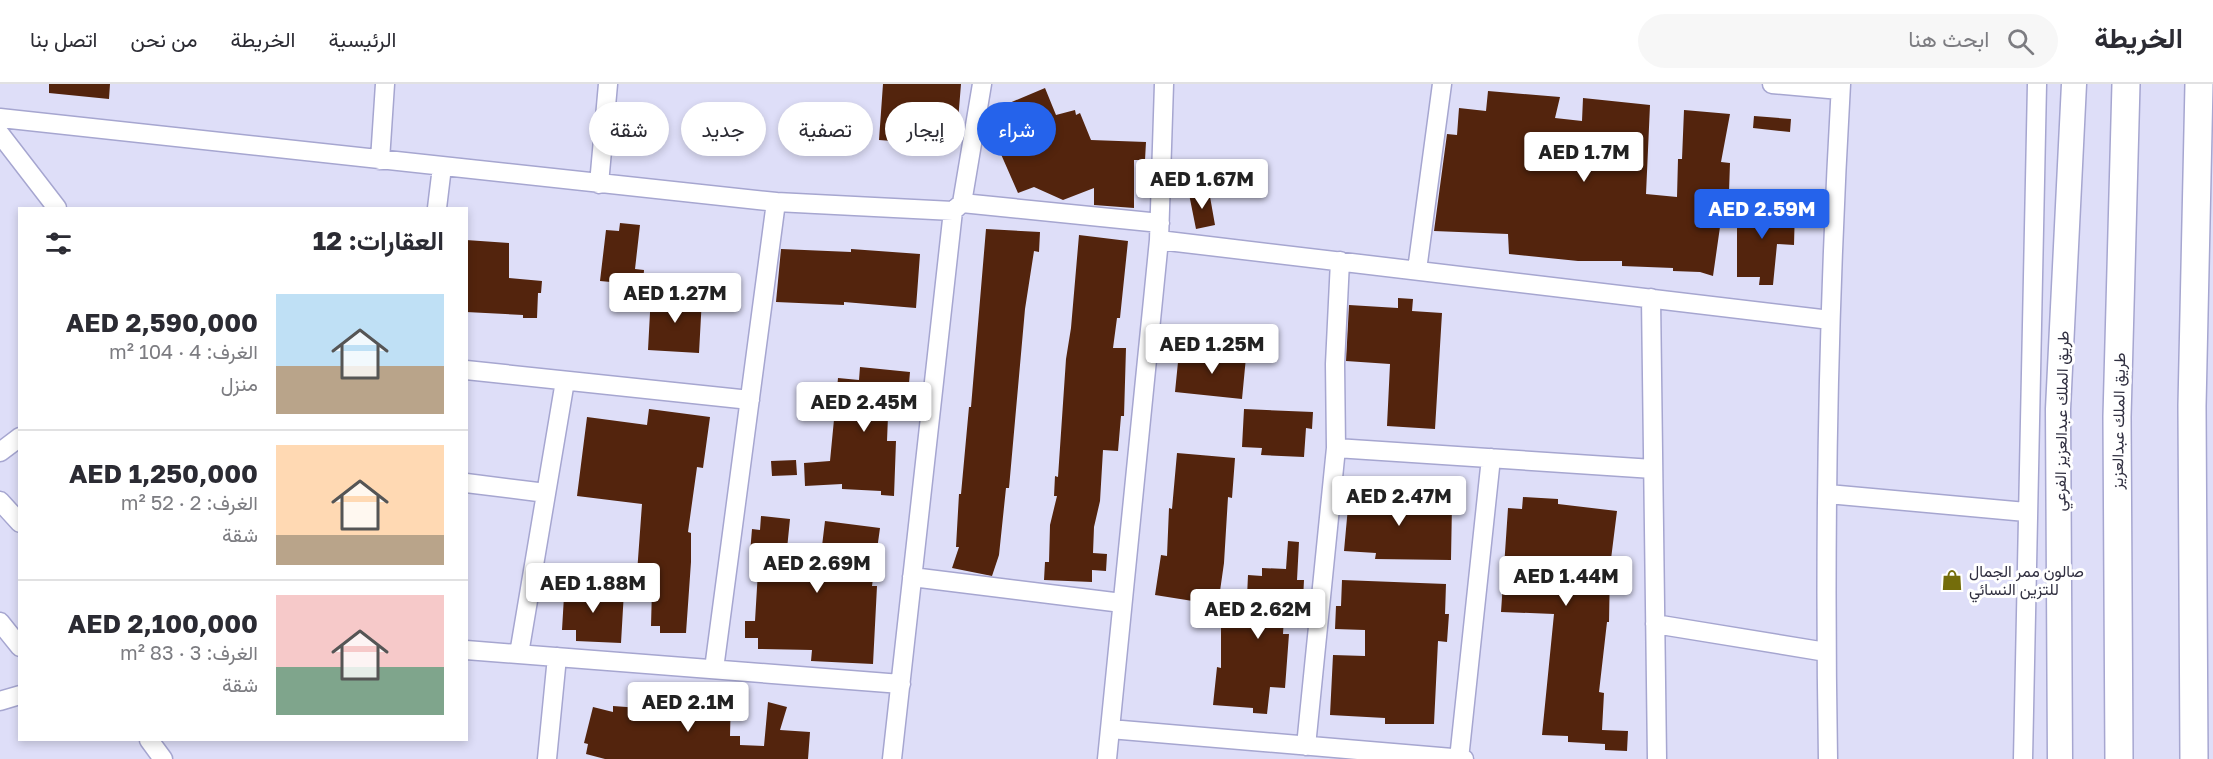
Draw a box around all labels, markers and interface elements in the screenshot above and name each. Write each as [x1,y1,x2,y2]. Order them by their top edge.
search box [1638,14,2058,68]
text: الخريطة [2094,21,2183,54]
text: ابحث هنا [1908,25,1989,52]
icon: search [2004,25,2037,58]
text: اتصل بنا [30,26,97,52]
text: من نحن [130,26,198,52]
text: الخريطة [231,26,295,52]
text: الرئيسية [328,26,396,52]
chip: شقة [589,102,669,156]
chip: جديد [681,102,766,156]
chip: تصفية [778,102,873,156]
chip: إيجار [885,102,965,156]
chip: شراء [977,102,1056,156]
pin: AED 1.7M [1522,132,1646,183]
text: AED 1.7M [1538,139,1630,163]
pin: AED 1.67M [1133,159,1271,210]
text: AED 1.67M [1150,166,1254,190]
pin: AED 2.59M [1693,189,1831,240]
text: AED 2.59M [1708,196,1816,220]
text: العقارات: 12 [313,225,444,256]
icon: filters [42,227,75,260]
pin: AED 1.27M [606,273,744,324]
text: AED 1.27M [623,280,727,304]
text: AED 2,590,000 [66,307,258,338]
icon: home [324,318,396,390]
pin: AED 1.25M [1143,324,1281,375]
street label: طريق الملك عبدالعزيز الفرعي [2049,330,2077,512]
text: AED 1.25M [1160,331,1264,355]
text: الغرف: 4 · 104 m² [109,339,258,363]
street label: طريق الملك عبدالعزيز [2107,352,2130,491]
text: منزل [221,371,258,395]
pin: AED 2.45M [795,382,933,433]
text: AED 2.45M [810,389,918,413]
text: AED 1,250,000 [69,458,258,489]
icon: home [324,469,396,541]
pin: AED 2.47M [1330,476,1468,527]
text: AED 2.47M [1346,483,1452,507]
text: الغرف: 2 · 52 m² [121,490,258,514]
text: شقة [222,522,258,546]
pin: AED 2.69M [748,543,886,594]
text: AED 2.69M [763,550,871,574]
pin: AED 1.44M [1497,556,1635,607]
place label: صالون ممر الجمال للتزين النسائي [1969,561,2084,603]
pin: AED 1.88M [524,563,662,614]
text: AED 1.44M [1513,563,1619,587]
shop icon: صالون ممر الجمال للتزين النسائي [1940,568,1964,592]
text: AED 1.88M [540,570,646,594]
pin: AED 2.62M [1189,589,1327,640]
text: AED 2.62M [1204,596,1312,620]
text: AED 2,100,000 [68,608,258,639]
icon: home [324,619,396,691]
text: الغرف: 3 · 83 m² [120,640,258,664]
text: شقة [222,672,258,696]
pin: AED 2.1M [626,682,750,733]
text: AED 2.1M [642,689,734,713]

